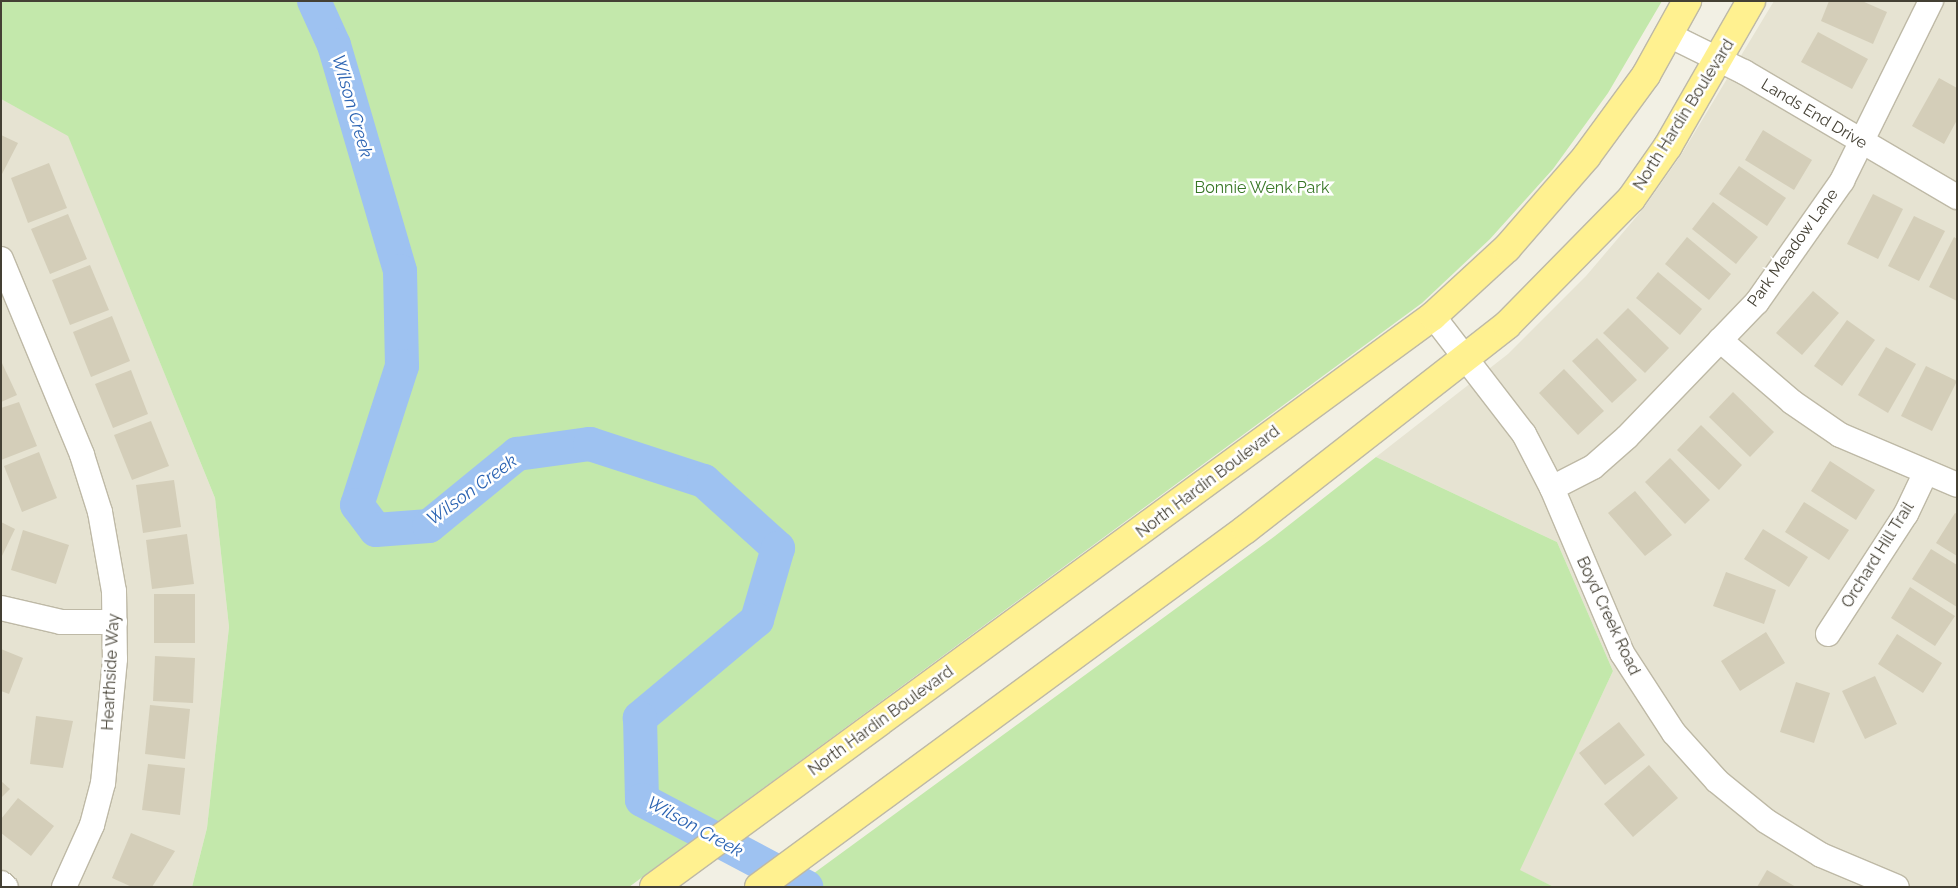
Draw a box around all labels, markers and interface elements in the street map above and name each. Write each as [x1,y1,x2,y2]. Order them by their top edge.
street label: North Hardin Boulevard [1630,36,1738,194]
water label: Wilson Creek [327,52,377,160]
street label: Lands End Drive [1757,75,1871,153]
park label: Bonnie Wenk Park [1194,178,1330,198]
street label: Park Meadow Lane [1744,185,1842,311]
street label: North Hardin Boulevard [1133,422,1283,542]
water label: Wilson Creek [423,450,521,530]
street label: Orchard Hill Trail [1838,498,1918,612]
street label: Boyd Creek Road [1572,554,1644,678]
street label: Hearthside Way [98,613,124,731]
street label: North Hardin Boulevard [805,662,957,780]
water label: Wilson Creek [643,792,747,862]

